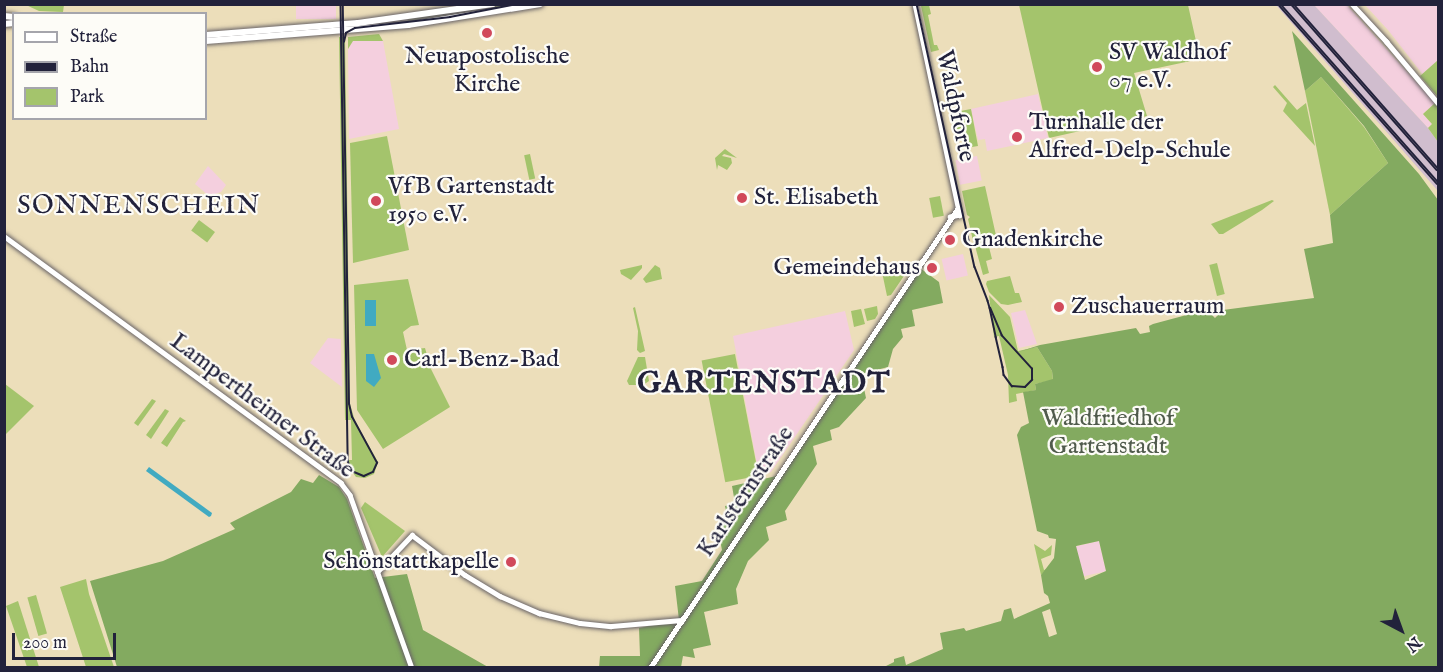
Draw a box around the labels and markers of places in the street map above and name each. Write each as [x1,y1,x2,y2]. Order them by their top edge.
marker: Neuapostolische Kirche [480,26,494,40]
place label: SV Waldhof 07 e.V. [1109,39,1228,95]
place label: Neuapostolische Kirche [405,43,569,99]
marker: SV Waldhof 07 e.V. [1090,60,1104,74]
place label: Turnhalle der Alfred-Delp-Schule [1029,109,1230,165]
marker: Turnhalle der Alfred-Delp-Schule [1010,130,1024,144]
place label: VfB Gartenstadt 1950 e.V. [388,173,555,229]
place label: St. Elisabeth [754,184,878,212]
marker: St. Elisabeth [735,191,749,205]
marker: VfB Gartenstadt 1950 e.V. [369,194,383,208]
place label: Gnadenkirche [962,226,1103,254]
marker: Gnadenkirche [943,233,957,247]
place label: Gemeindehaus [773,254,920,282]
marker: Gemeindehaus [925,261,939,275]
place label: Zuschauerraum [1071,293,1225,321]
marker: Zuschauerraum [1052,300,1066,314]
place label: Carl-Benz-Bad [404,346,559,374]
marker: Carl-Benz-Bad [385,353,399,367]
place label: Schönstattkapelle [323,548,499,576]
marker: Schönstattkapelle [504,555,518,569]

